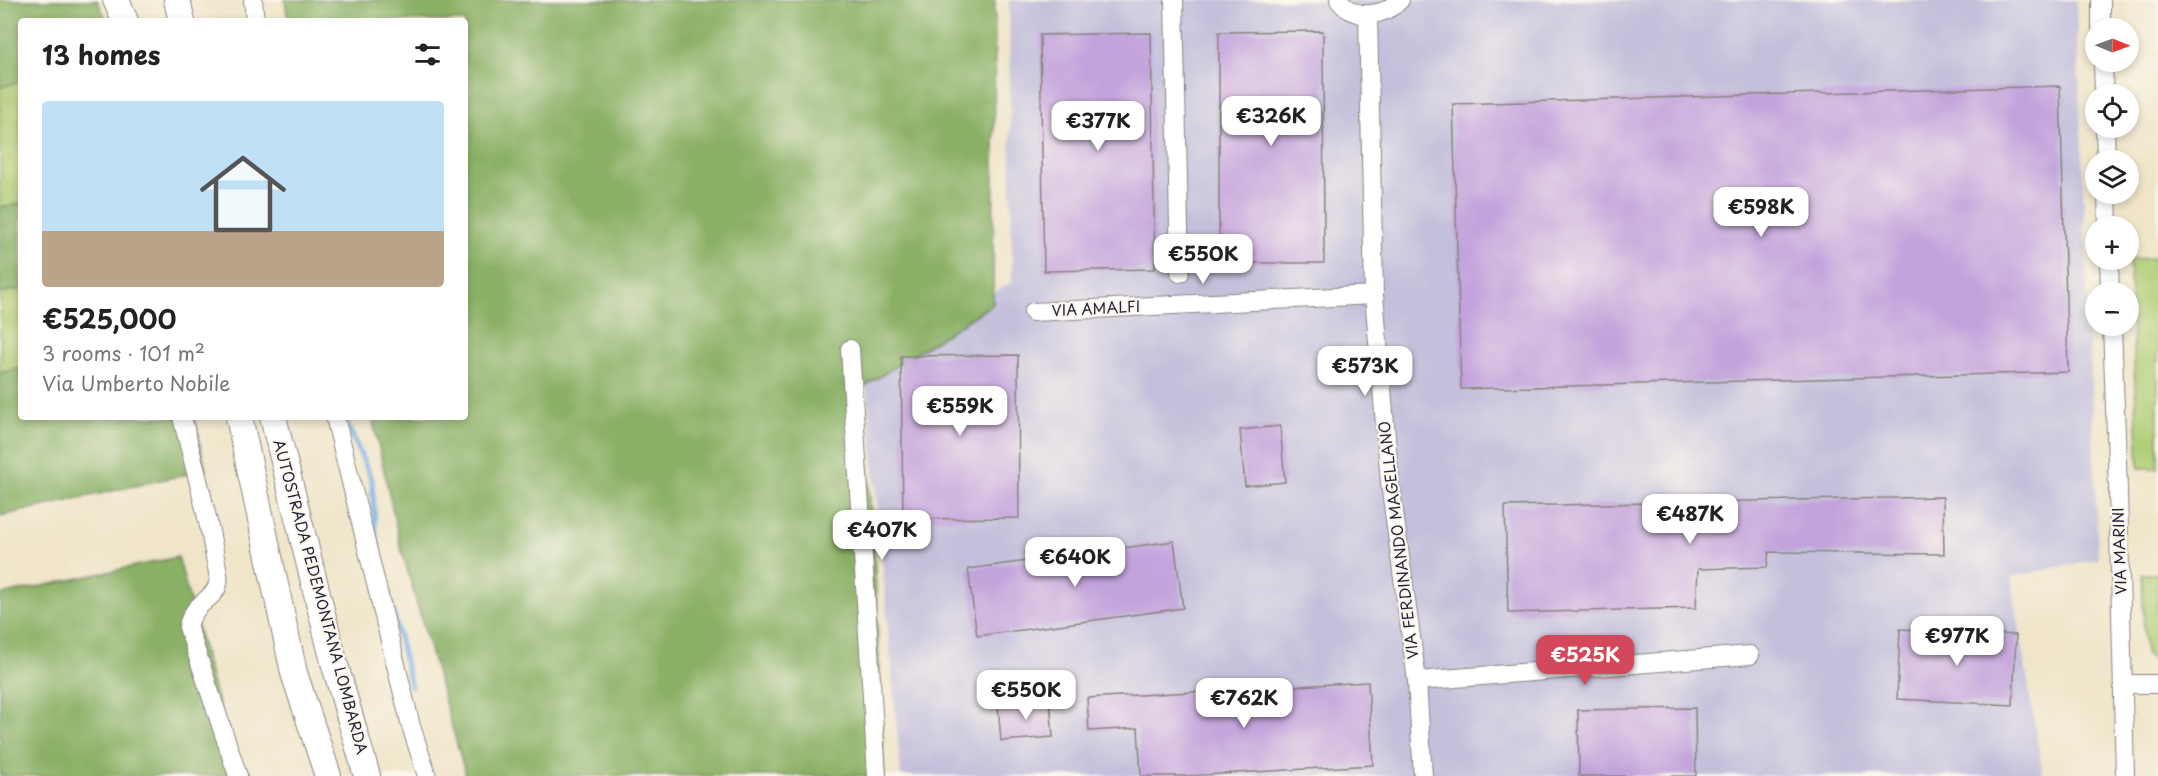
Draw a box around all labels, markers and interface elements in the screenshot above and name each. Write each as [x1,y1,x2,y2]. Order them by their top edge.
north arrow [2085,18,2139,72]
map controls [2085,18,2139,336]
text: 13 homes [42,35,160,74]
icon: filters [411,38,444,71]
button: locate [2085,84,2139,138]
pin: €326K [1229,96,1313,147]
text: €326K [1236,100,1306,130]
pin: €377K [1056,101,1140,152]
text: €377K [1065,105,1131,135]
icon: home [189,140,297,248]
button: layers [2085,150,2139,204]
pin: €598K [1719,187,1803,238]
text: €598K [1727,191,1795,221]
button: + [2085,216,2139,270]
pin: €550K [1161,234,1245,285]
text: €550K [1168,238,1238,268]
button: − [2085,282,2139,336]
street label: VIA AMALFI [1051,294,1141,321]
text: €525,000 [42,299,176,338]
text: 3 rooms · 101 m² [42,338,205,368]
pin: €573K [1323,346,1407,397]
text: €573K [1331,350,1399,380]
text: Via Umberto Nobile [42,368,230,398]
pin: €559K [918,386,1002,437]
text: €559K [926,390,994,420]
street label: VIA FERDINANDO MAGELLANO [1371,420,1424,661]
street label: AUTOSTRADA PEDEMONTANA LOMBARDA [268,437,375,757]
pin: €487K [1648,494,1732,545]
text: €487K [1656,498,1724,528]
street label: VIA MARINI [2105,507,2132,595]
pin: €407K [840,510,924,561]
text: €407K [847,514,917,544]
pin: €640K [1033,537,1117,588]
text: €640K [1039,541,1111,571]
pin: €977K [1915,616,1999,667]
text: €977K [1925,620,1989,650]
pin: €525K [1543,635,1627,686]
text: €525K [1550,639,1620,669]
pin: €550K [984,670,1068,721]
text: €550K [991,674,1061,704]
pin: €762K [1202,678,1286,729]
text: €762K [1210,682,1278,712]

